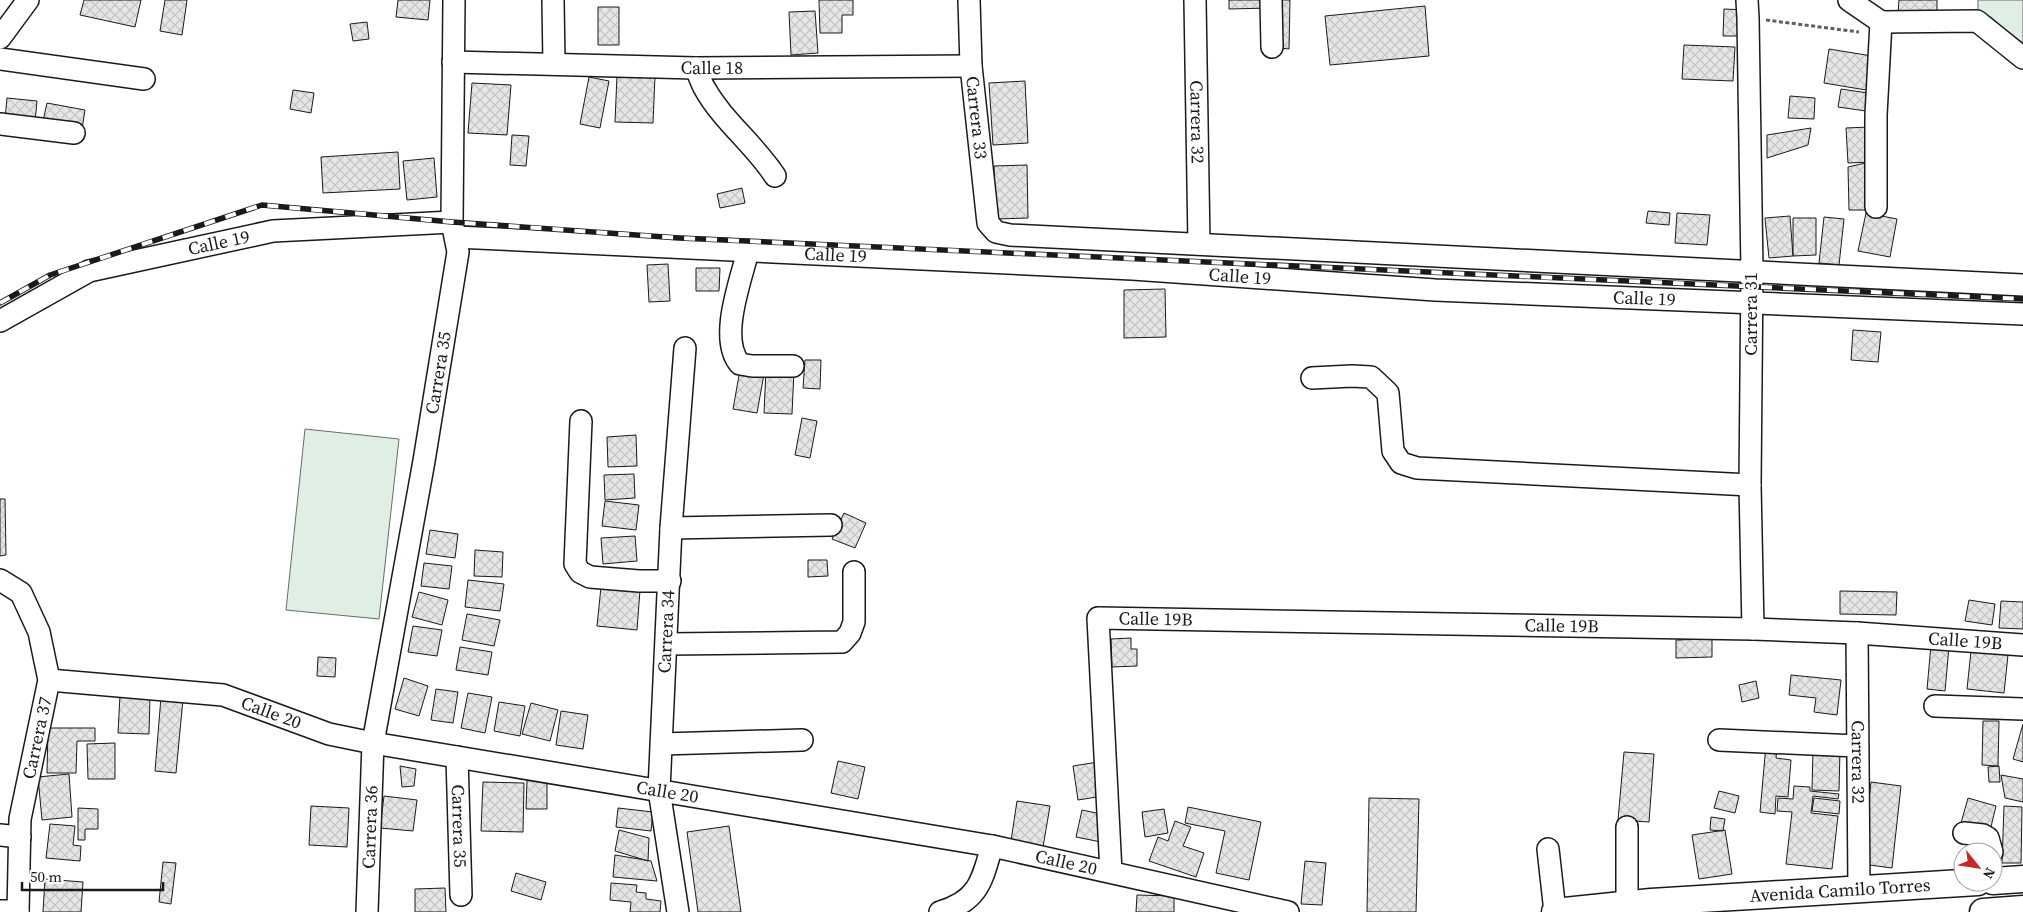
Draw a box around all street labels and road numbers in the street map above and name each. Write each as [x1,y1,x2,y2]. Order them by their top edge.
street label: Calle 18 [680,55,743,80]
street label: Carrera 33 [960,75,994,160]
street label: Carrera 32 [1184,80,1211,164]
street label: Calle 19 [186,223,252,261]
street label: Calle 19 [804,241,867,268]
street label: Calle 19 [1208,261,1272,291]
street label: Carrera 31 [1738,272,1763,356]
street label: Calle 19 [1613,284,1676,312]
street label: Carrera 35 [419,330,457,416]
street label: Carrera 34 [651,589,680,674]
street label: Calle 19B [1118,605,1193,632]
street label: Calle 19B [1524,612,1599,638]
street label: Calle 19B [1927,625,2003,655]
street label: Calle 20 [238,690,305,735]
street label: Carrera 37 [16,694,57,781]
street label: Carrera 32 [1846,720,1871,804]
street label: Calle 20 [635,774,700,809]
street label: Carrera 35 [446,784,473,868]
street label: Carrera 36 [356,785,383,869]
street label: Calle 20 [1033,843,1100,881]
street label: Avenida Camilo Torres [1749,872,1931,908]

